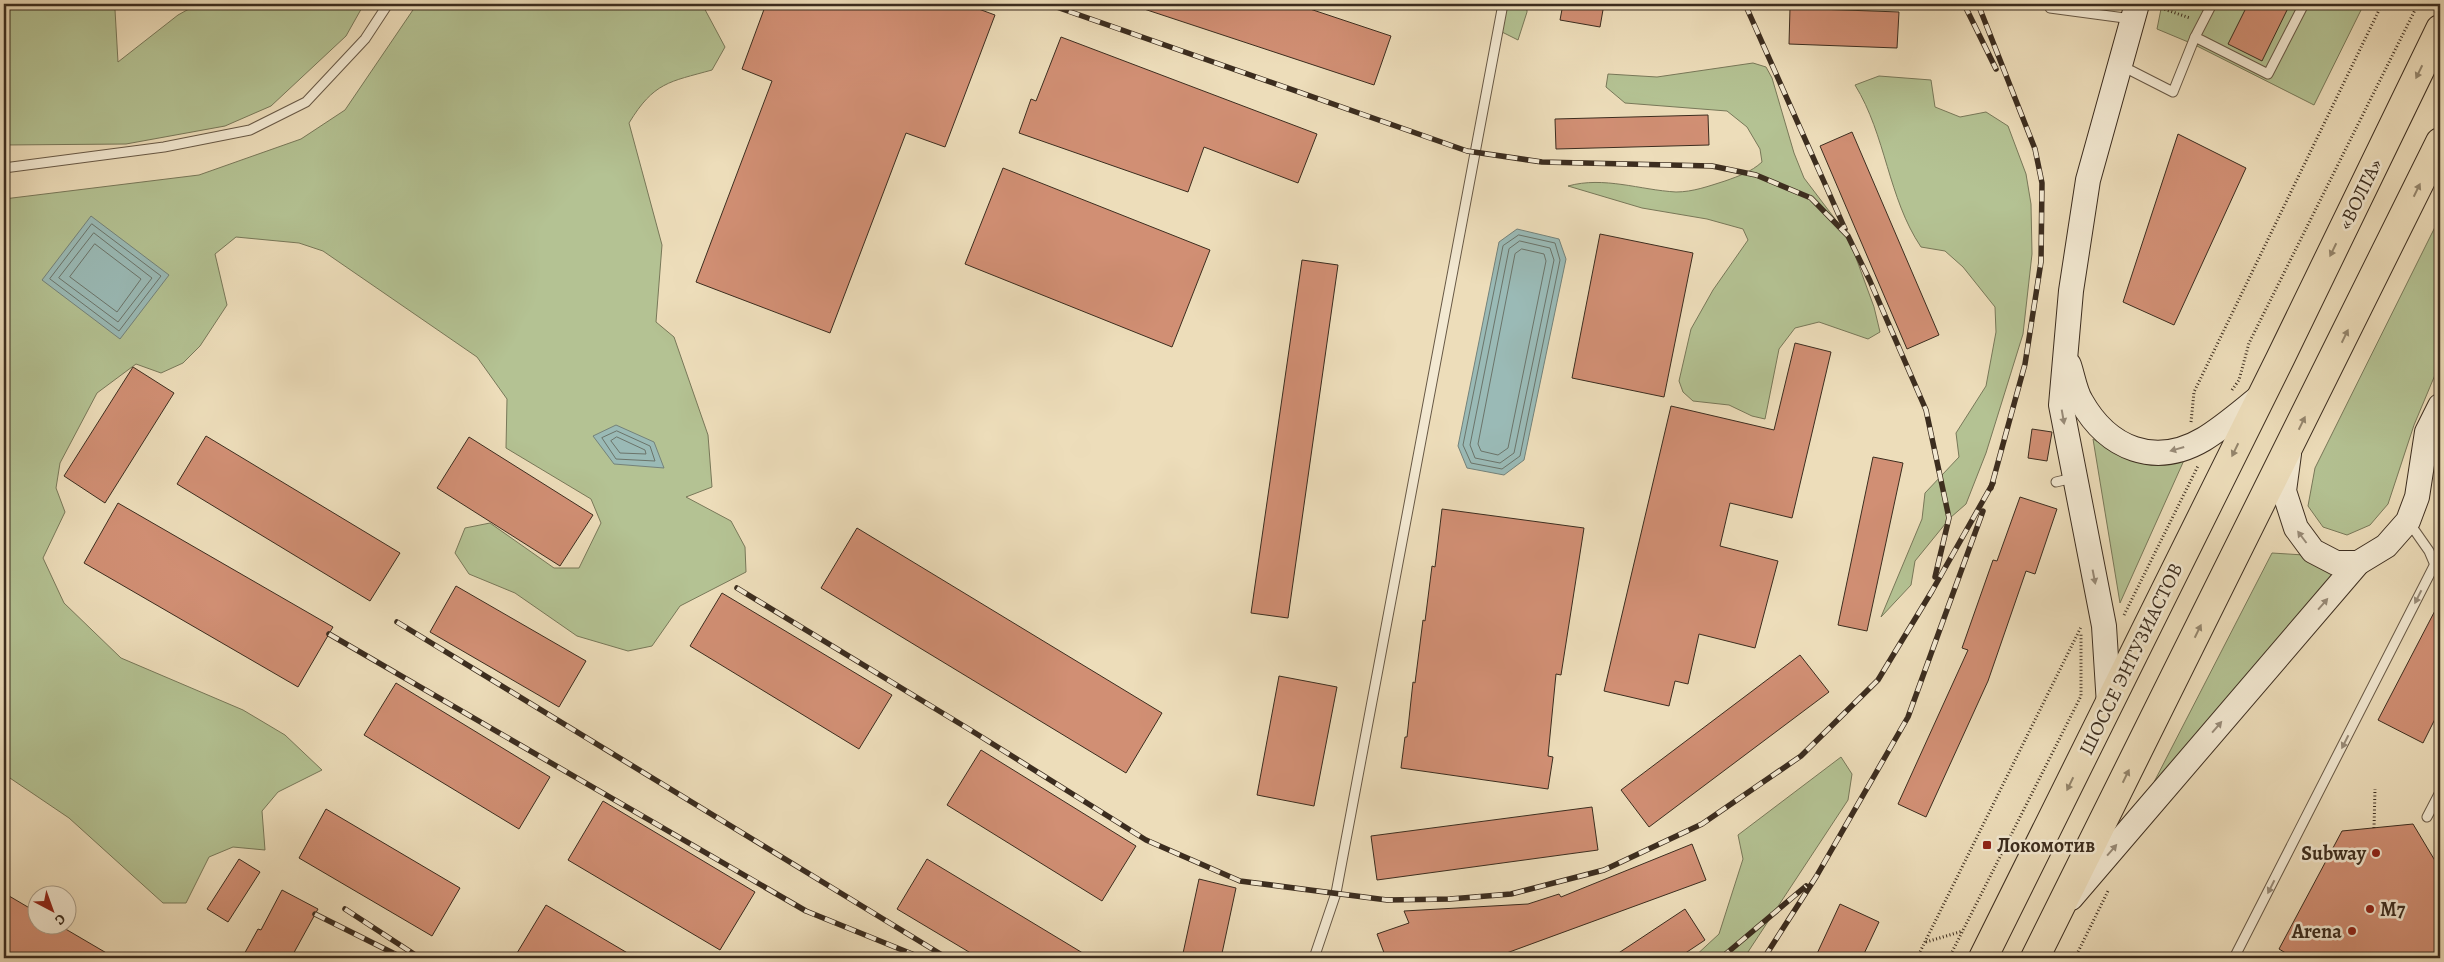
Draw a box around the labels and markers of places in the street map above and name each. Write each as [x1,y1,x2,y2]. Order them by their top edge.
place label: Локомотив [1997,832,2095,859]
marker: Локомотив [1981,839,1993,851]
place label: Subway [2301,840,2367,867]
marker: Subway [2370,847,2382,859]
place label: М7 [2380,896,2406,923]
marker: М7 [2364,903,2376,915]
place label: Arena [2291,918,2342,945]
marker: Arena [2346,925,2358,937]

